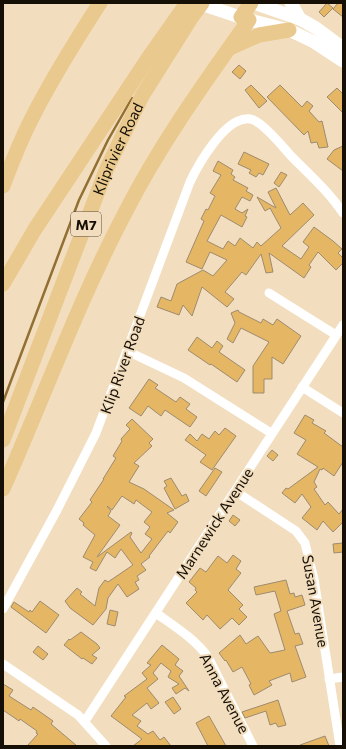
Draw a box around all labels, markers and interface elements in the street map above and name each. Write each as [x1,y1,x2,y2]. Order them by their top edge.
street label: Kliprivier Road [89,100,146,198]
road number: M7 [71,212,101,236]
street label: Klip River Road [96,314,148,416]
street label: Marnewick Avenue [171,464,257,582]
street label: Susan Avenue [299,553,333,649]
street label: Anna Avenue [196,650,254,736]

